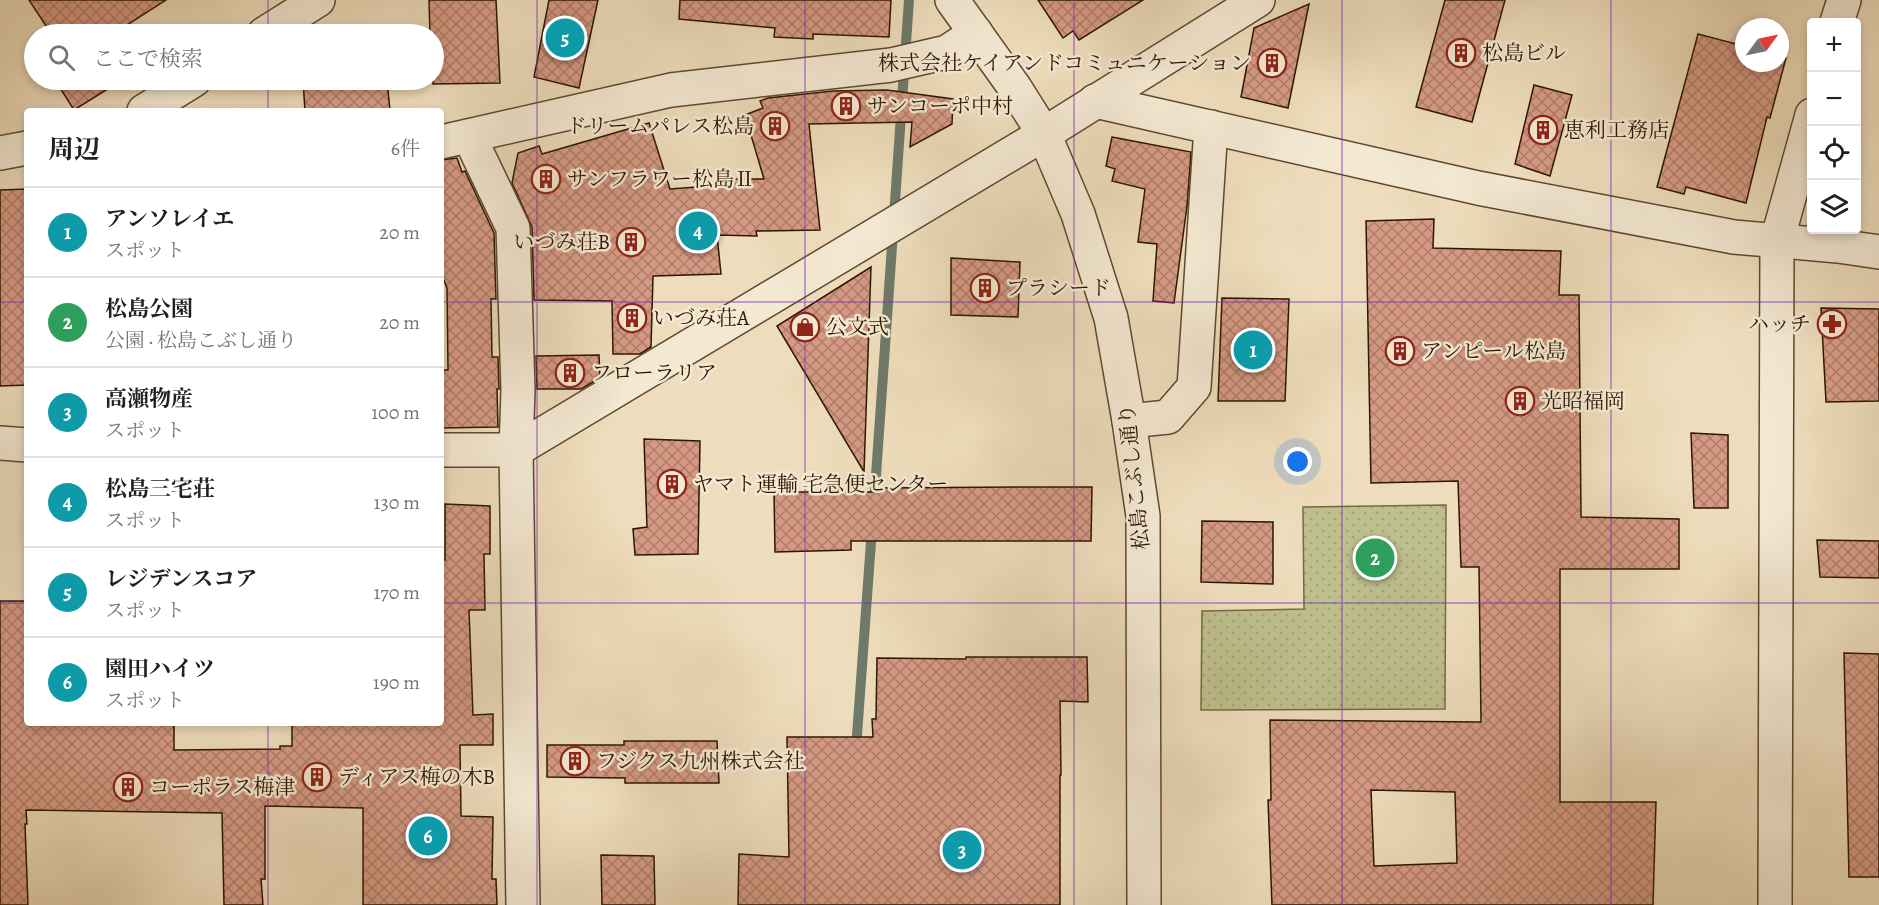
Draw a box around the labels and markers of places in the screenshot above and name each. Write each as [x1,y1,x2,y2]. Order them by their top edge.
pin: 5 [546,15,584,60]
building icon: 松島ビル [1445,37,1477,69]
place label: 松島ビル [1482,39,1566,67]
building icon: 株式会社ケイアンドコミュニケーション [1256,47,1288,79]
place label: 株式会社ケイアンドコミュニケーション [878,49,1251,77]
building icon: サンコーポ中村 [830,90,862,122]
place label: サンコーポ中村 [867,92,1013,120]
building icon: ドリームパレス松島 [759,110,791,142]
place label: ドリームパレス松島 [566,112,754,140]
building icon: 恵利工務店 [1527,114,1559,146]
place label: 恵利工務店 [1564,116,1669,144]
building icon: サンフラワー松島Ⅱ [530,163,562,195]
place label: サンフラワー松島Ⅱ [567,165,755,193]
pin: 4 [678,208,718,254]
building icon: いづみ荘B [615,226,647,258]
place label: いづみ荘B [513,228,610,256]
building icon: プラシード [969,272,1001,304]
place label: プラシード [1006,274,1111,302]
building icon: いづみ荘A [616,302,648,334]
place label: いづみ荘A [653,304,750,332]
pharmacy icon: ハッチ [1816,308,1848,340]
place label: ハッチ [1748,310,1811,338]
shop icon: 公文式 [789,311,821,343]
place label: 公文式 [826,313,889,341]
pin: 1 [1234,328,1272,372]
building icon: アンピール松島 [1384,335,1416,367]
place label: アンピール松島 [1421,337,1566,365]
building icon: フローラリア [554,357,586,389]
place label: フローラリア [591,359,717,387]
building icon: 光昭福岡 [1504,385,1536,417]
place label: 光昭福岡 [1541,387,1625,415]
building icon: ヤマト運輸 宅急便センター [656,468,688,500]
place label: ヤマト運輸 宅急便センター [693,470,948,498]
pin: 2 [1356,536,1394,580]
building icon: フジクス九州株式会社 [559,745,591,777]
place label: フジクス九州株式会社 [596,747,805,775]
building icon: ディアス梅の木B [301,761,333,793]
place label: ディアス梅の木B [338,763,495,791]
building icon: コーポラス梅津 [112,771,144,803]
place label: コーポラス梅津 [149,773,295,801]
pin: 6 [408,814,448,858]
pin: 3 [942,828,982,872]

